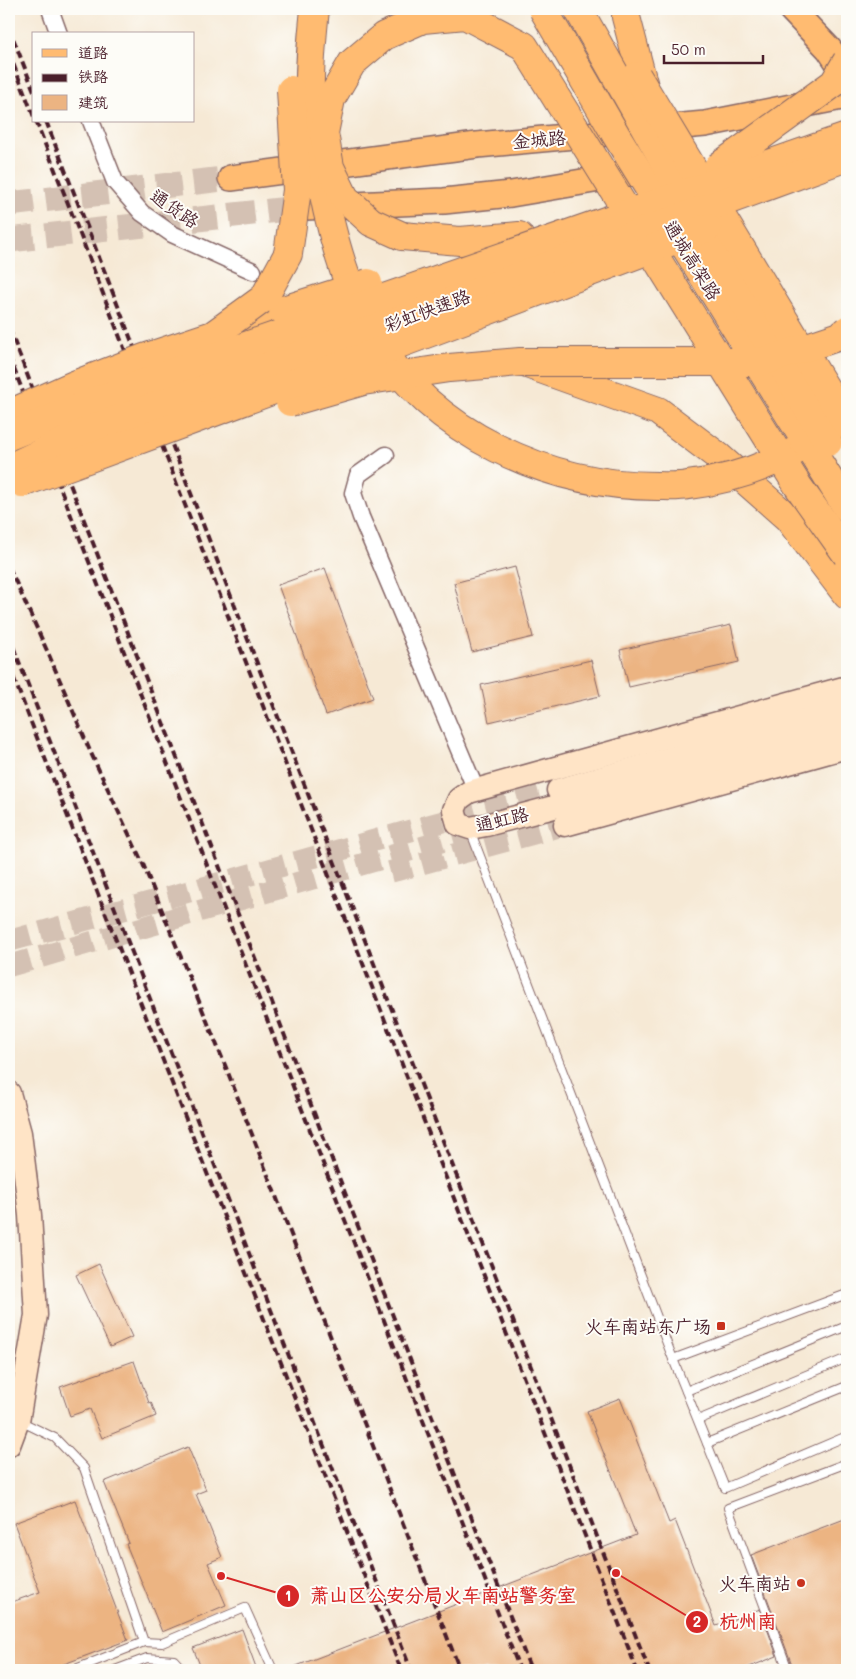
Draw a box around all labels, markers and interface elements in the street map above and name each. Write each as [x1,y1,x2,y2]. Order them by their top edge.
legend [32,32,195,122]
scale bar [664,32,762,64]
text: 50 m [671,39,706,59]
text: 道路 [78,42,108,62]
text: 铁路 [78,66,108,86]
text: 建筑 [78,92,108,112]
street label: 金城路 [511,125,567,153]
street label: 通货路 [146,183,204,233]
street label: 通城高架路 [659,215,727,305]
street label: 彩虹快速路 [381,283,473,337]
street label: 通虹路 [473,801,531,837]
place label: 火车南站东广场 [585,1314,711,1338]
marker: 火车南站东广场 [715,1320,727,1332]
place label: 火车南站 [719,1571,791,1595]
marker: 火车南站 [795,1577,807,1589]
callout: 萧山区公安分局火车南站警务室 [275,1579,586,1613]
text: 萧山区公安分局火车南站警务室 [310,1582,576,1607]
text: 1 [285,1585,291,1605]
callout: 杭州南 [684,1605,786,1639]
text: 杭州南 [719,1608,777,1633]
text: 2 [693,1611,701,1631]

